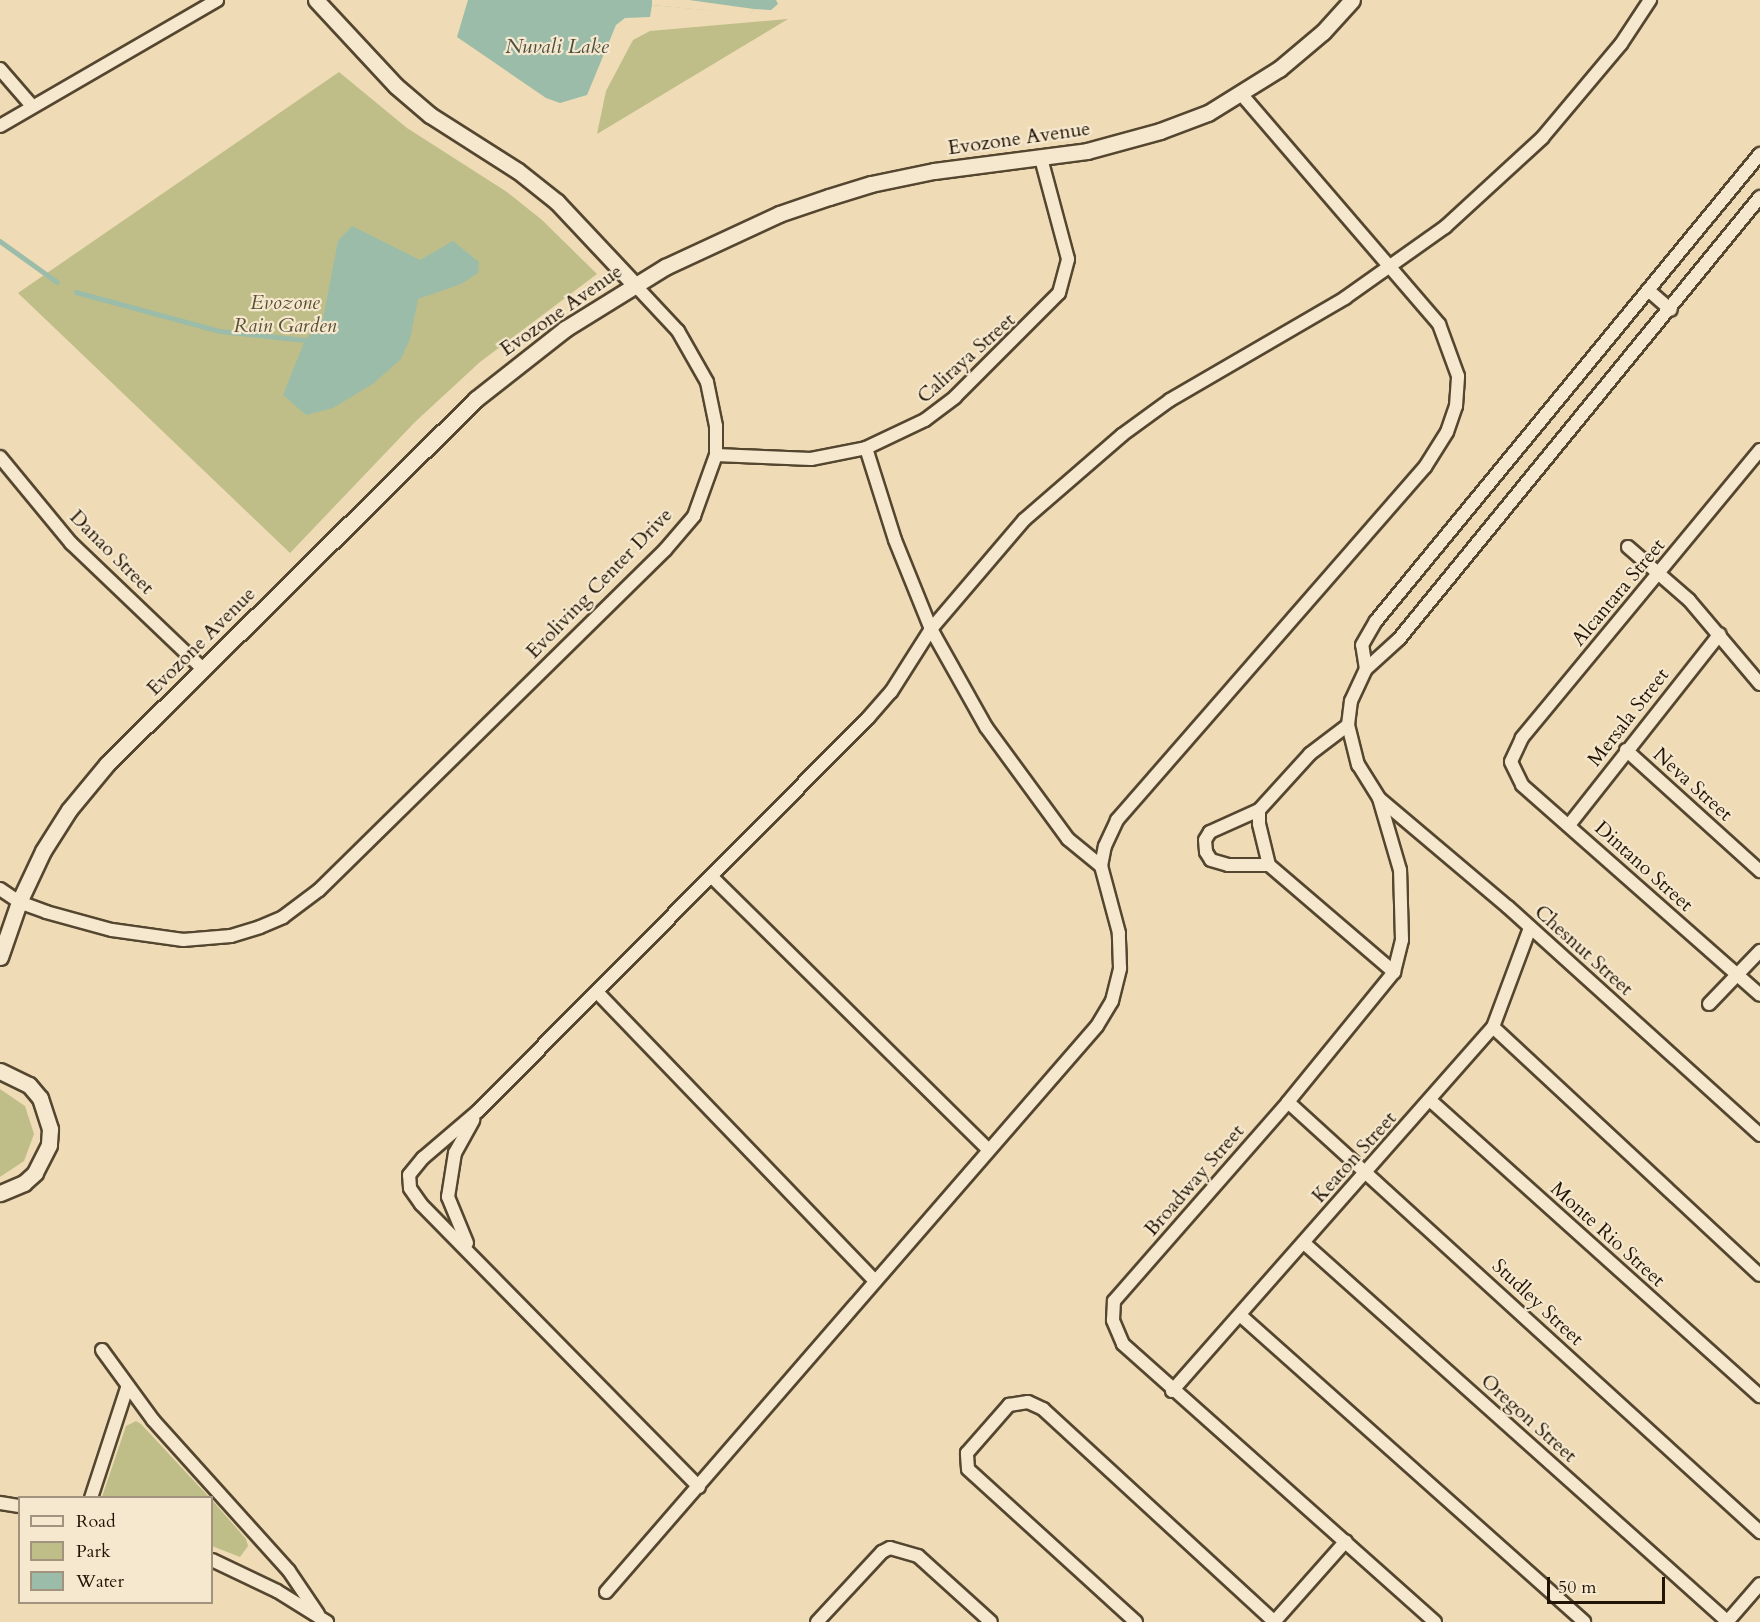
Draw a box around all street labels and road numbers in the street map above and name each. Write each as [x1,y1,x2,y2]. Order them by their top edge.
street label: Evozone Avenue [946,116,1092,160]
street label: Evozone Avenue [495,259,627,361]
street label: Caliraya Street [912,308,1020,408]
street label: Evoliving Center Drive [521,503,677,663]
street label: Danao Street [65,505,159,599]
street label: Alcantara Street [1566,533,1670,651]
street label: Evozone Avenue [142,582,260,700]
street label: Mersala Street [1582,663,1674,771]
street label: Neva Street [1648,742,1738,826]
street label: Dintano Street [1590,816,1698,916]
street label: Chesnut Street [1530,900,1638,1000]
street label: Keaton Street [1307,1106,1401,1208]
street label: Broadway Street [1139,1119,1249,1241]
street label: Monte Rio Street [1546,1176,1670,1292]
street label: Studley Street [1487,1254,1589,1350]
street label: Oregon Street [1476,1369,1582,1467]

